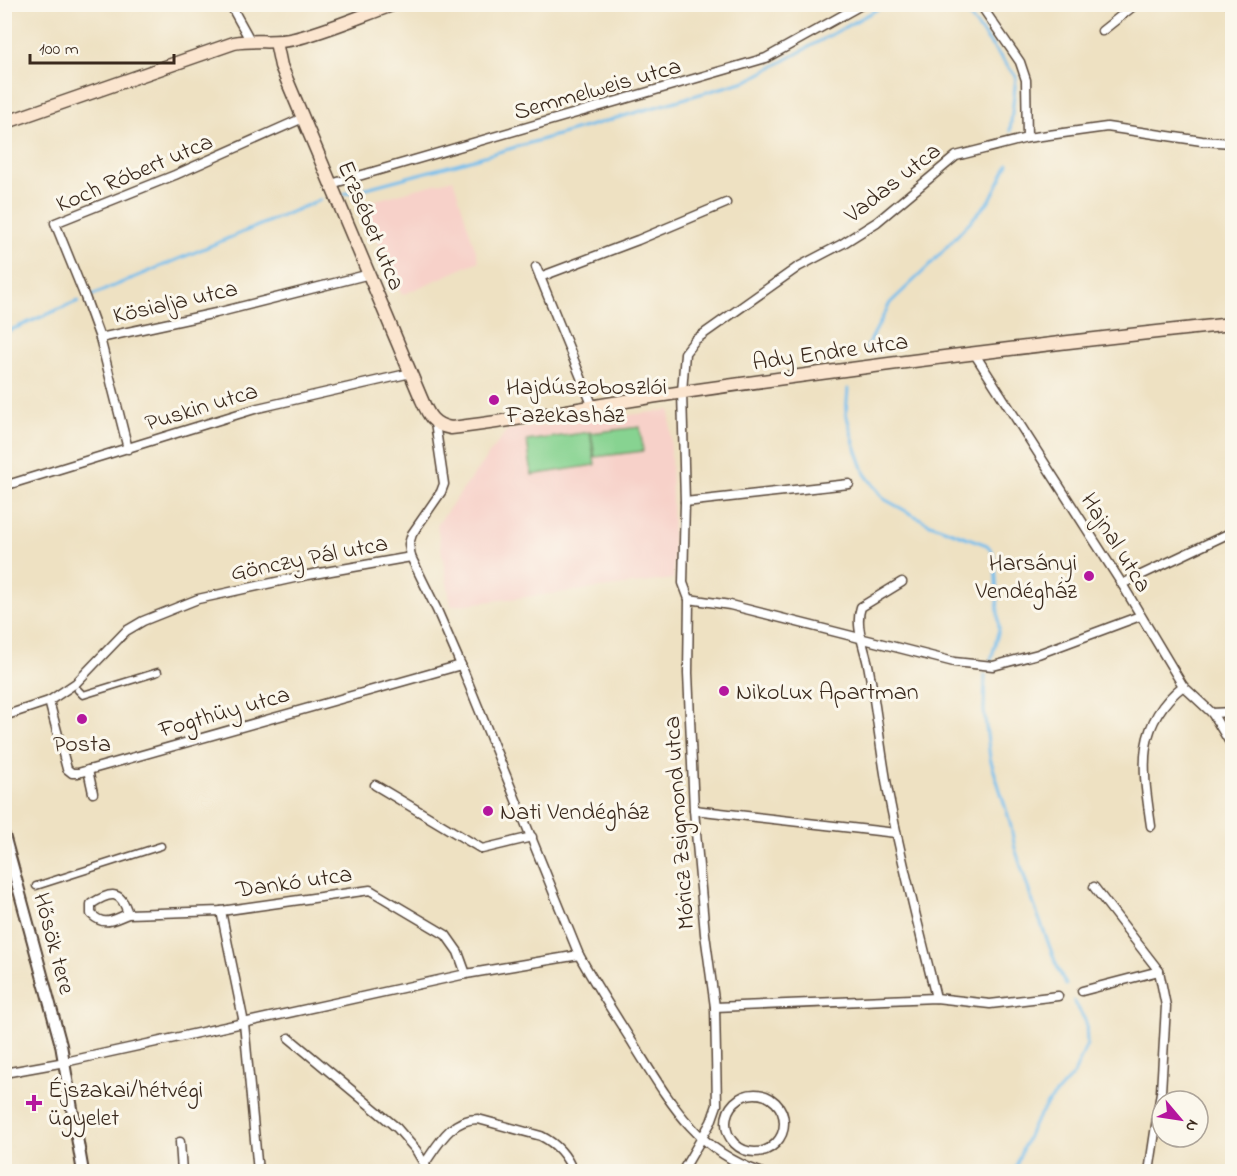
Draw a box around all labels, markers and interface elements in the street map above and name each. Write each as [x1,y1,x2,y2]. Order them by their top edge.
scale bar [30,27,174,65]
text: 100 m [39,37,79,63]
street label: Semmelweis utca [510,50,685,131]
street label: Koch Róbert utca [51,125,219,223]
street label: Vadas utca [837,135,949,234]
street label: Erzsébet utca [327,156,413,296]
street label: Kösialja utca [110,272,241,335]
street label: Ady Endre utca [750,325,911,383]
place label: Hajdúszoboszlói Fazekasház [505,371,667,434]
street label: Puskin utca [141,375,262,442]
marker: Hajdúszoboszlói Fazekasház [487,393,501,407]
street label: Hajnal utca [1070,487,1159,600]
street label: Gönczy Pál utca [228,527,391,593]
place label: Harsányi Vendégház [974,547,1078,610]
marker: Harsányi Vendégház [1082,569,1096,583]
place label: NikoLux Apartman [736,676,919,711]
street label: Fogthüy utca [154,678,294,750]
marker: NikoLux Apartman [717,684,731,698]
marker: Posta [75,712,89,726]
street label: Móricz Zsigmond utca [656,715,705,931]
place label: Posta [53,728,111,763]
place label: Nati Vendégház [500,796,650,831]
marker: Nati Vendégház [481,804,495,818]
street label: Dankó utca [233,858,355,909]
street label: Hősök tere [22,889,83,999]
place label: Éjszakai/hétvégi ügyelet [48,1074,203,1138]
north arrow [1150,1089,1210,1149]
marker: Éjszakai/hétvégi ügyelet [25,1094,43,1112]
text: N [1178,1115,1204,1136]

